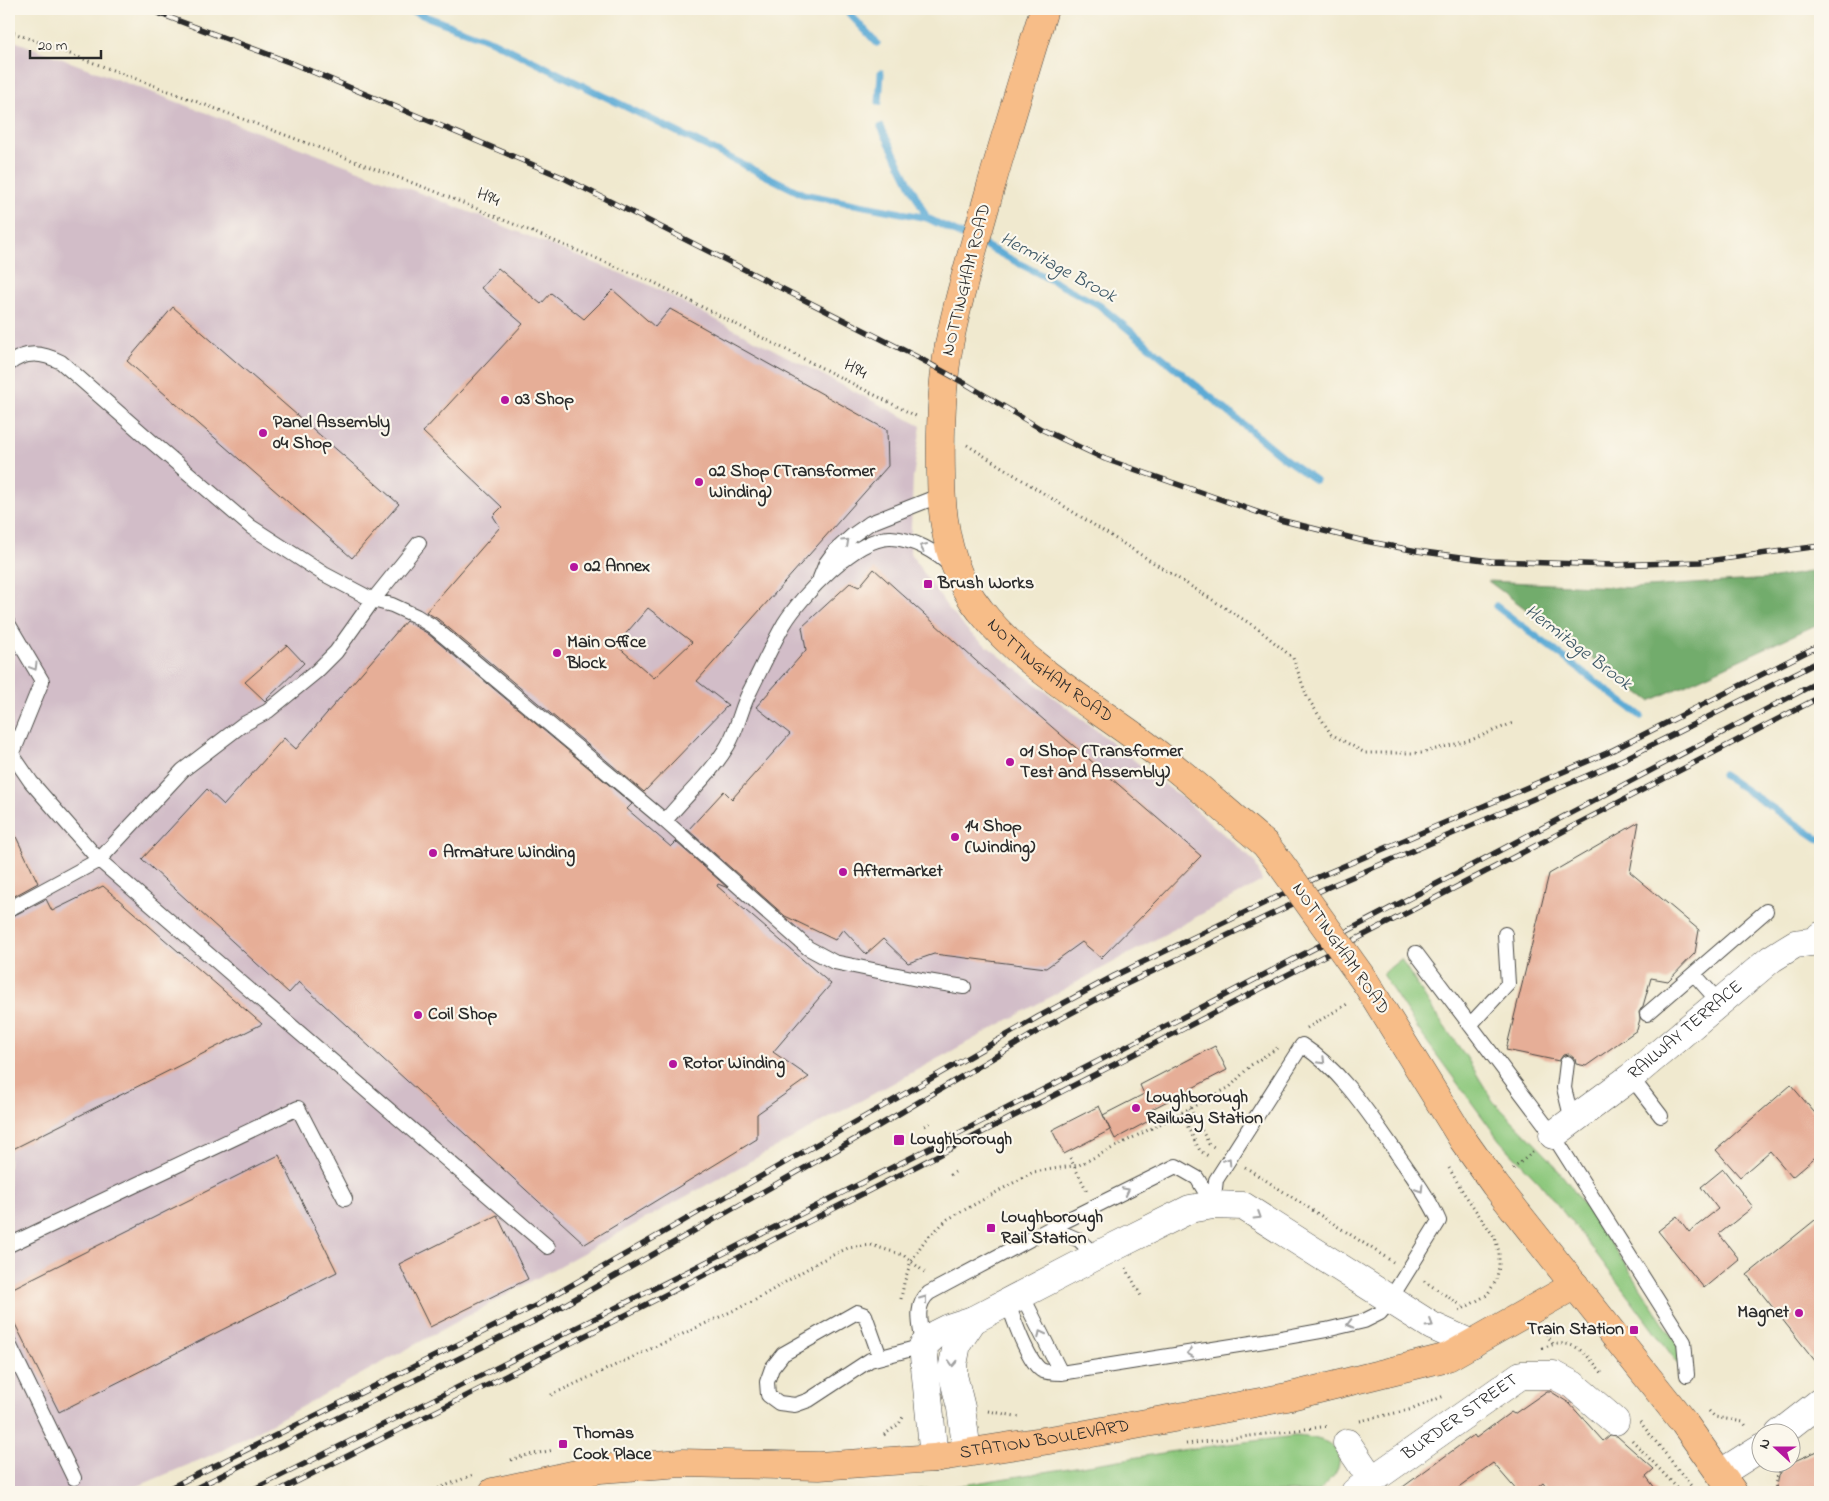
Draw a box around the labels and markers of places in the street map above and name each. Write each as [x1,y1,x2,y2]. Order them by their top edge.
place label: 03 Shop [515,387,574,413]
marker: 03 Shop [499,394,511,406]
place label: Panel Assembly 04 Shop [273,410,390,457]
marker: Panel Assembly 04 Shop [257,427,269,439]
place label: 02 Shop (Transformer Winding) [709,459,875,507]
marker: 02 Shop (Transformer Winding) [693,476,705,488]
place label: 02 Annex [584,554,650,580]
marker: 02 Annex [568,561,580,573]
place label: Brush Works [937,571,1034,597]
marker: Brush Works [922,578,934,590]
place label: Main Office Block [566,630,647,677]
marker: Main Office Block [551,647,563,659]
place label: 01 Shop (Transformer Test and Assembly) [1020,739,1183,787]
marker: 01 Shop (Transformer Test and Assembly) [1004,756,1016,768]
place label: 14 Shop (Winding) [965,814,1036,862]
marker: 14 Shop (Winding) [949,831,961,843]
place label: Armature Winding [443,840,575,867]
marker: Armature Winding [427,847,439,859]
place label: Aftermarket [853,859,944,885]
marker: Aftermarket [837,866,849,878]
place label: Coil Shop [428,1002,497,1028]
marker: Coil Shop [412,1009,424,1021]
place label: Rotor Winding [683,1051,785,1078]
marker: Rotor Winding [667,1058,679,1070]
place label: Loughborough Railway Station [1146,1085,1263,1133]
marker: Loughborough Railway Station [1130,1102,1142,1114]
place label: Loughborough [910,1127,1013,1154]
marker: Loughborough [892,1133,906,1147]
place label: Loughborough Rail Station [1001,1205,1104,1252]
marker: Loughborough Rail Station [985,1222,997,1234]
place label: Magnet [1737,1300,1790,1327]
marker: Magnet [1793,1307,1805,1319]
place label: Train Station [1527,1317,1624,1343]
marker: Train Station [1628,1324,1640,1336]
place label: Thomas Cook Place [573,1421,653,1468]
marker: Thomas Cook Place [557,1438,569,1450]

